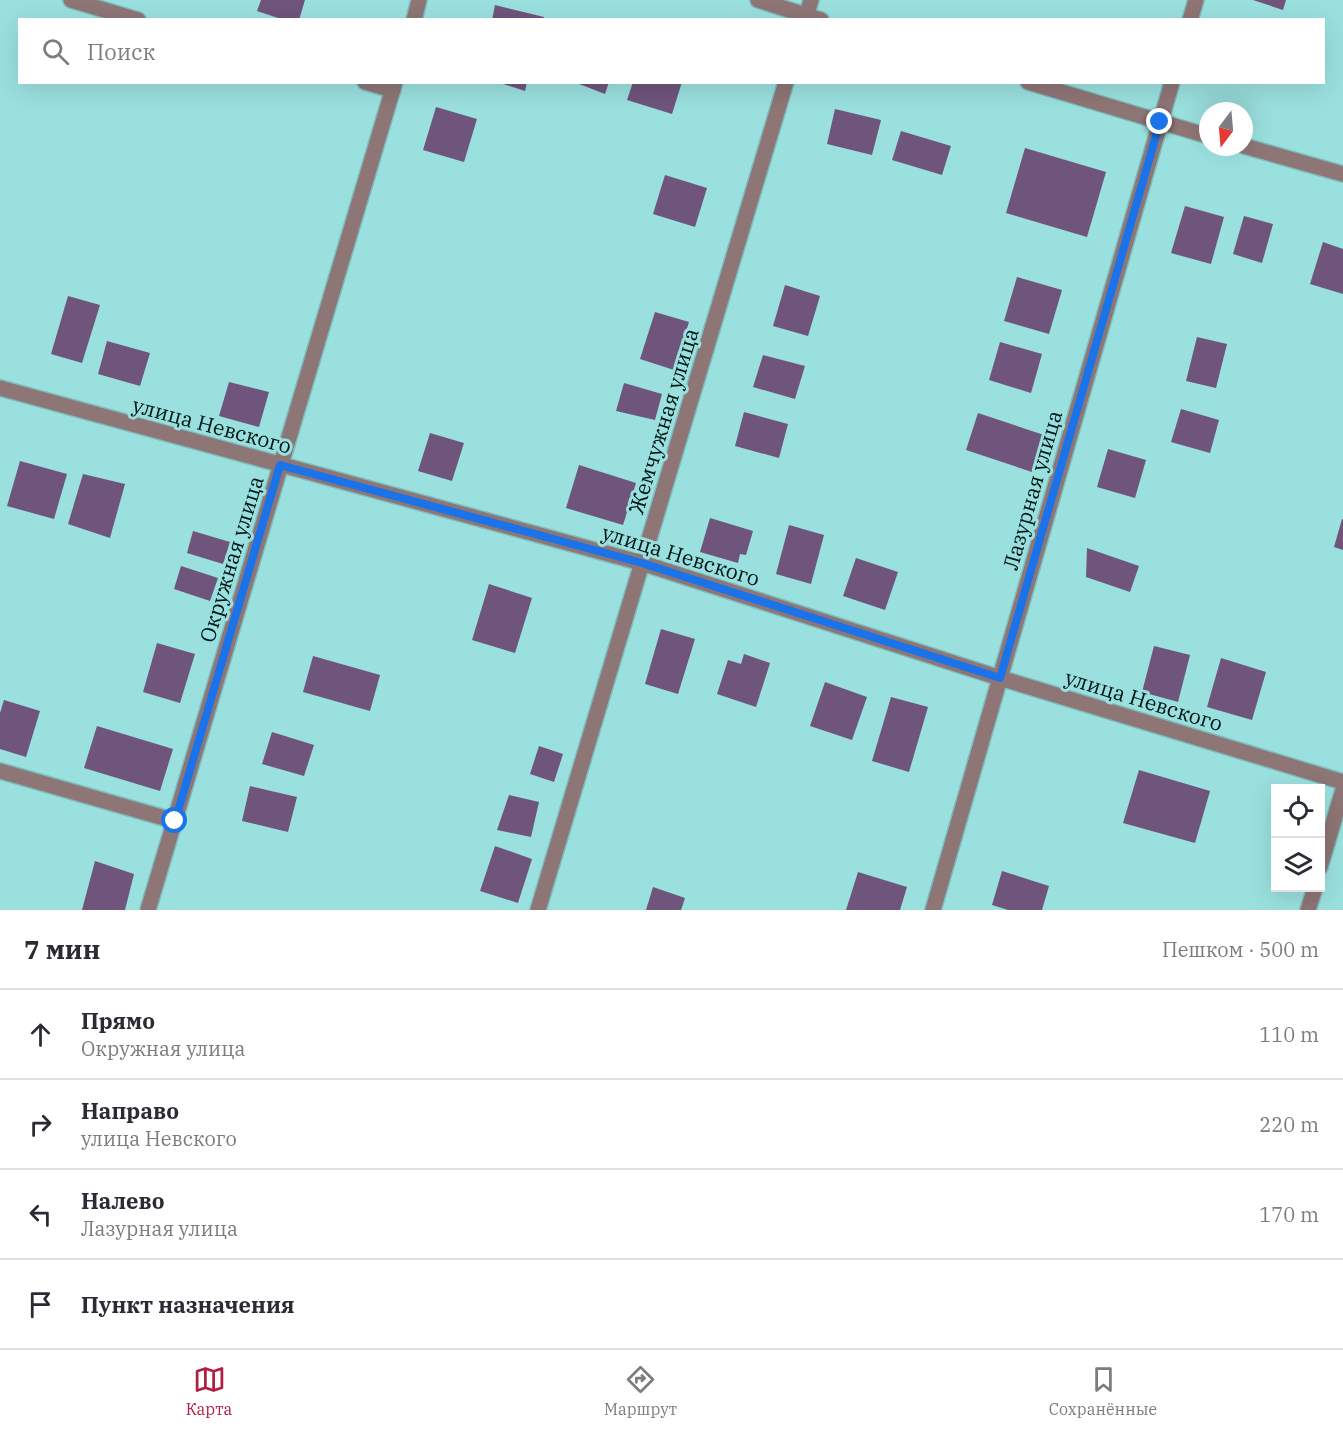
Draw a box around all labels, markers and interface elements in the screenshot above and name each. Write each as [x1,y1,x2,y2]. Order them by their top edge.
search box [18,18,1325,84]
icon: search [39,35,72,68]
text: Поиск [87,37,155,66]
north arrow [1199,102,1253,156]
route end [1146,108,1172,134]
street label: Жемчужная улица [621,325,705,517]
street label: улица Невского [129,390,295,460]
street label: Лазурная улица [996,407,1068,573]
street label: Окружная улица [192,472,270,646]
street label: улица Невского [599,518,763,592]
street label: улица Невского [1062,663,1226,737]
map controls [1271,784,1325,892]
button: locate [1271,784,1325,838]
route start [161,807,187,833]
button: layers [1271,838,1325,892]
text: 7 мин [24,932,100,966]
text: Пешком · 500 m [1162,936,1319,963]
text: Прямо [81,1006,155,1035]
icon: ahead [24,1018,57,1051]
text: 110 m [1259,1021,1319,1048]
text: Окружная улица [81,1035,245,1062]
text: Направо [81,1096,179,1125]
icon: right [24,1108,57,1141]
text: 220 m [1259,1111,1319,1138]
text: улица Невского [81,1125,237,1152]
text: Налево [81,1186,165,1215]
icon: left [24,1198,57,1231]
text: 170 m [1259,1201,1319,1228]
text: Лазурная улица [81,1215,238,1242]
icon: arrive [24,1288,57,1321]
text: Пункт назначения [81,1290,295,1319]
tab: Карта [186,1363,232,1419]
tab: Маршрут [604,1363,677,1419]
tab: Сохранённые [1049,1363,1157,1419]

